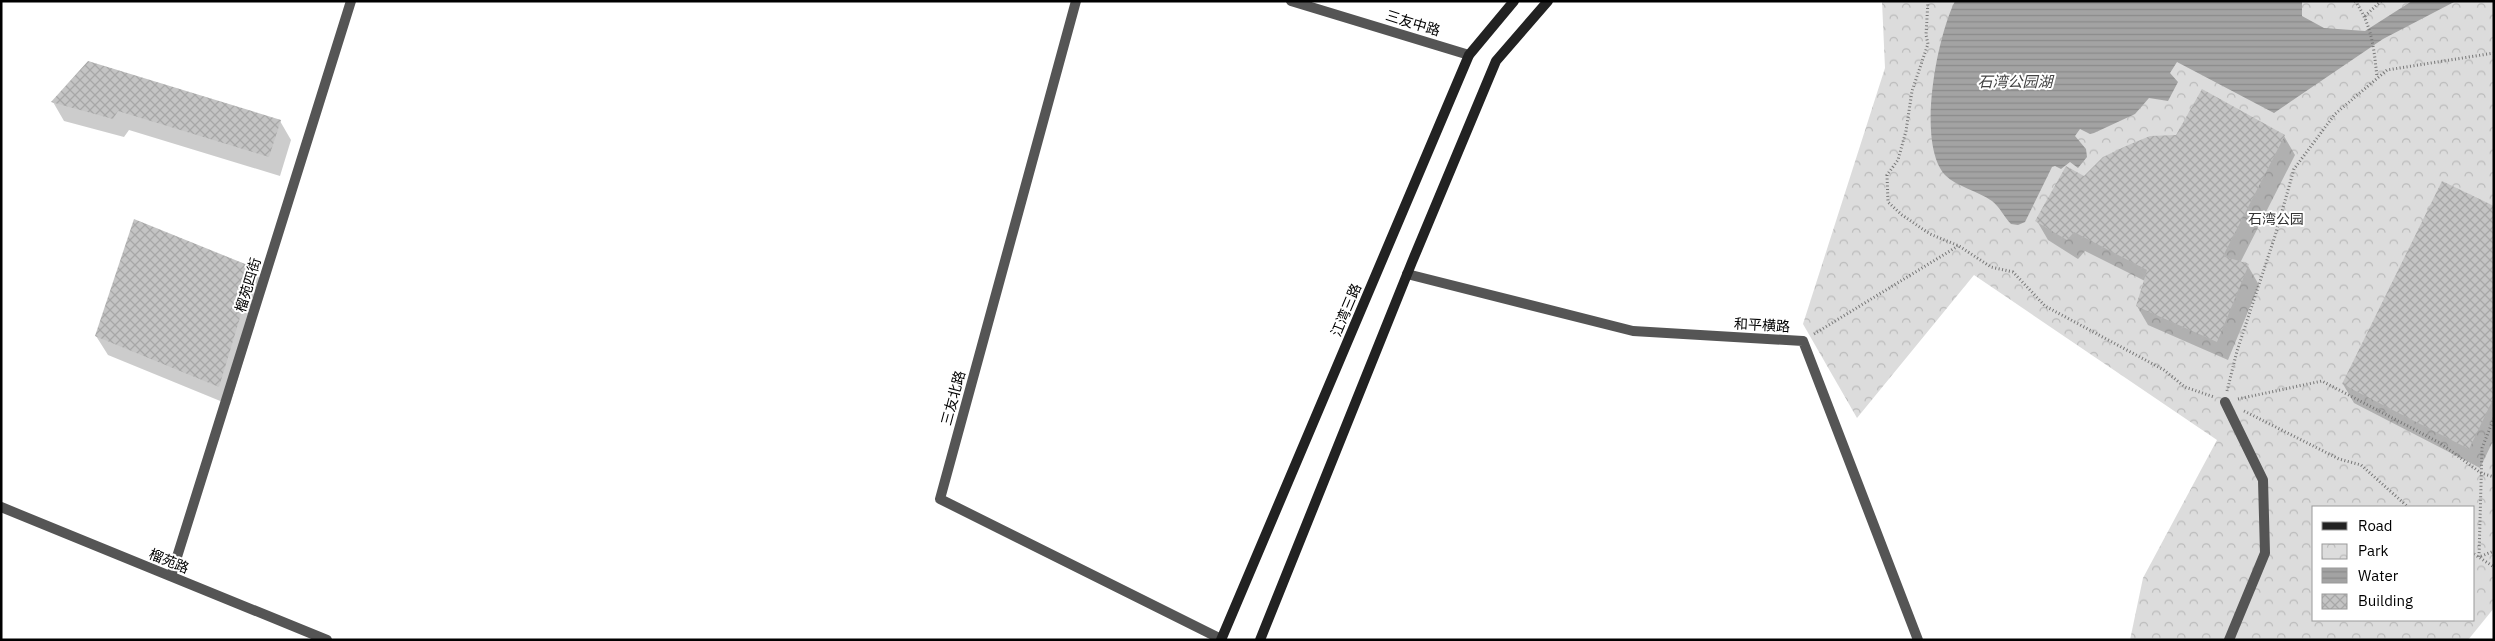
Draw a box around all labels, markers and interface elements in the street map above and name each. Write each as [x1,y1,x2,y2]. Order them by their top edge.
street label: 三友中路 [1384,6,1442,40]
water label: 石湾公园湖 [1977,72,2054,91]
park label: 石湾公园 [2248,210,2304,228]
street label: 榴苑四街 [231,256,265,314]
street label: 江湾三路 [1327,281,1365,339]
street label: 和平横路 [1734,315,1790,335]
street label: 三友北路 [937,369,969,427]
legend [2312,506,2475,621]
text: Road [2358,516,2393,535]
text: Park [2358,541,2388,560]
street label: 榴苑路 [146,545,192,577]
text: Water [2358,566,2399,585]
text: Building [2358,591,2413,610]

